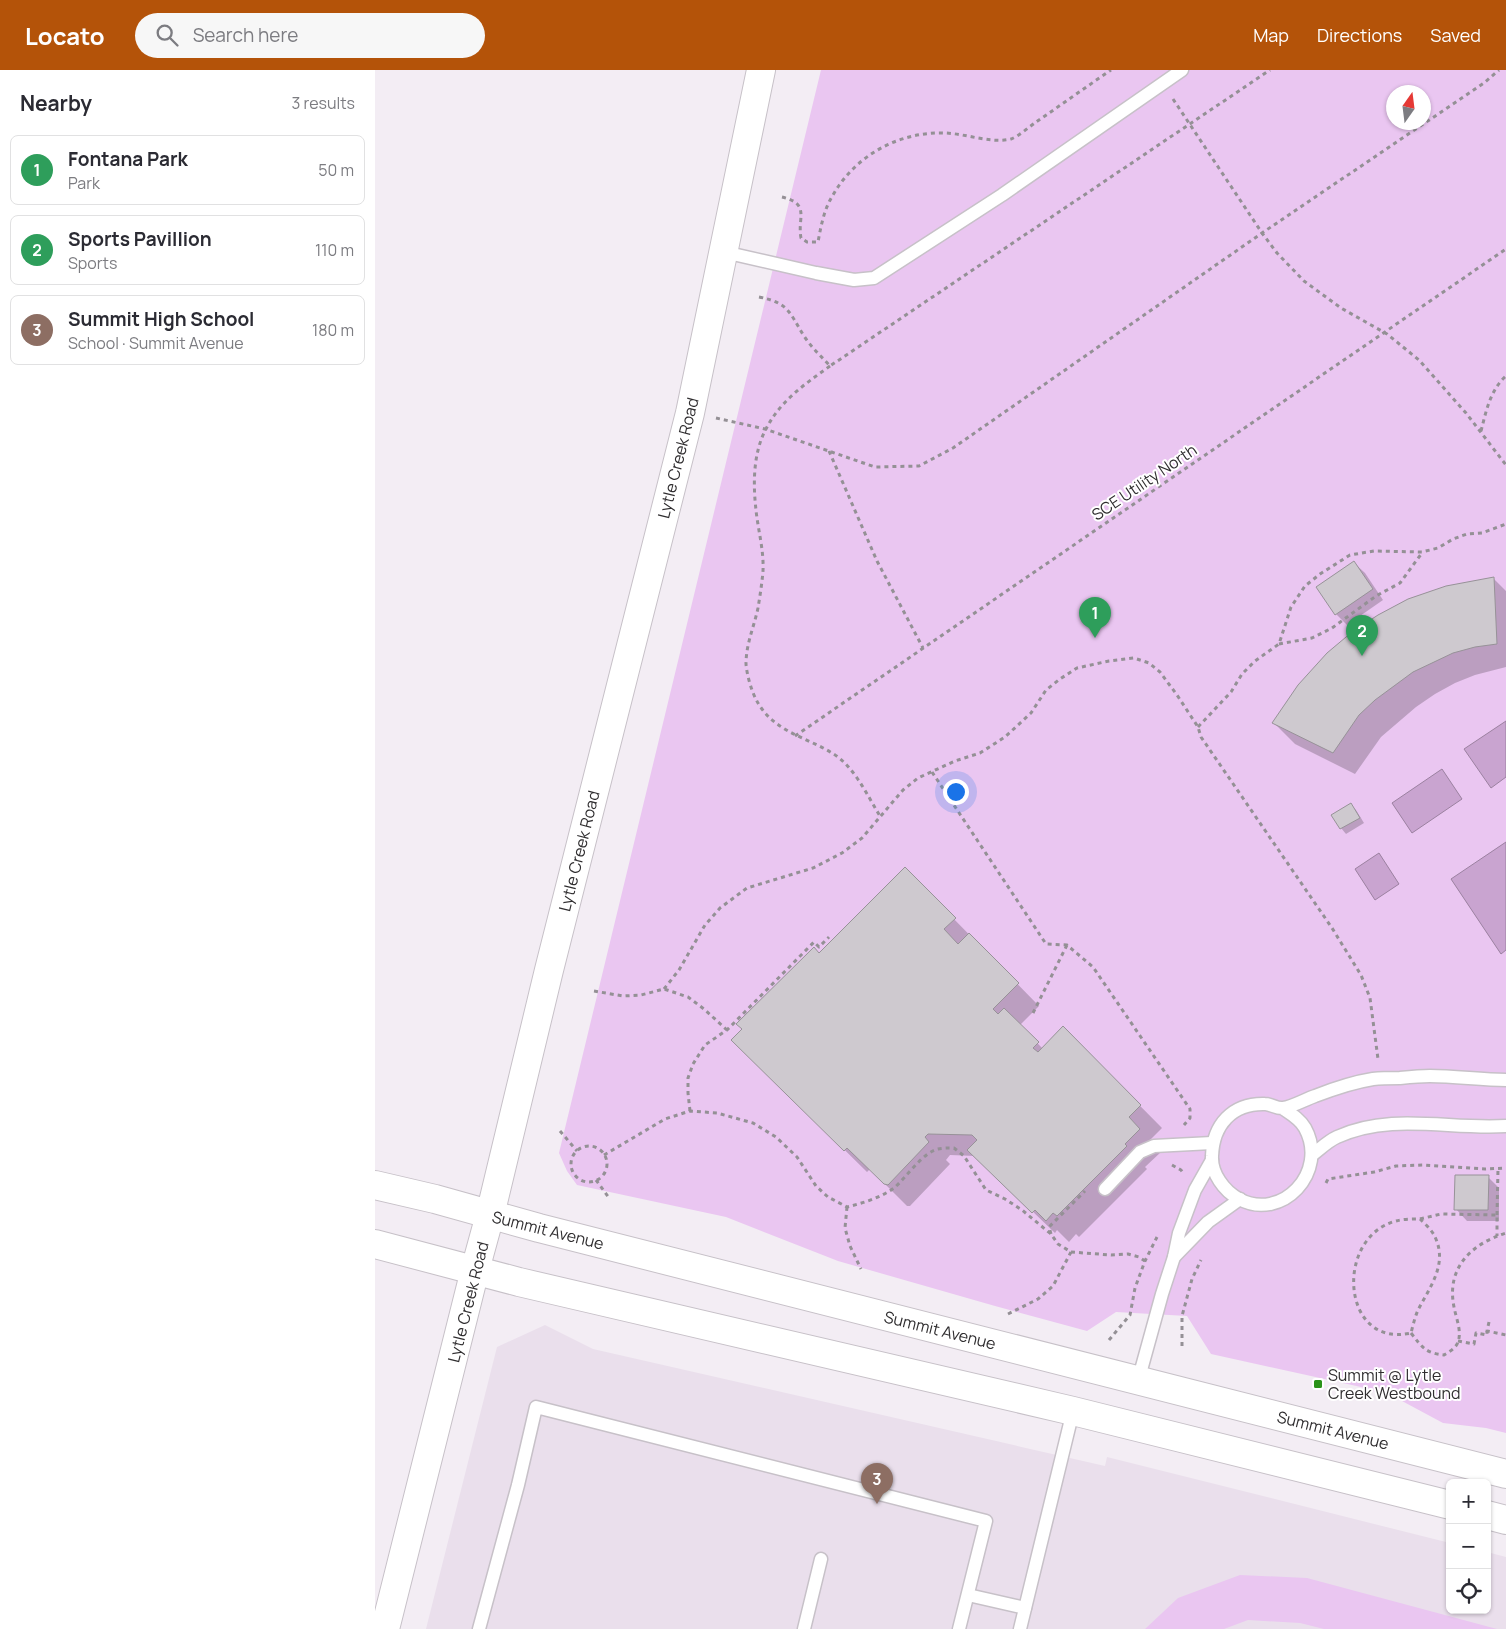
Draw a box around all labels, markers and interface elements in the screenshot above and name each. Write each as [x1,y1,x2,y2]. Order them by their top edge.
search box [135,13,485,58]
text: Locato [25,19,105,52]
icon: search [153,21,181,49]
text: Search here [193,22,298,48]
text: Map [1253,23,1289,47]
text: Directions [1317,23,1402,47]
text: Saved [1430,23,1481,47]
north arrow [1386,85,1431,130]
text: Nearby [20,89,92,117]
text: 3 results [292,92,355,114]
text: Fontana Park [68,146,188,172]
text: 1 [33,159,41,181]
text: 50 m [318,159,354,181]
text: Park [68,172,100,194]
text: Sports Pavillion [68,226,212,252]
text: 2 [32,239,42,261]
text: 110 m [315,239,354,261]
text: Sports [68,252,117,274]
text: Summit High School [68,306,254,332]
text: 3 [32,319,42,341]
text: 180 m [312,319,354,341]
text: School · Summit Avenue [68,332,244,354]
street label: Lytle Creek Road [652,395,704,521]
street label: SCE Utility North [1087,439,1201,525]
pin: 1 [1079,597,1111,638]
pin: 2 [1346,615,1378,656]
your location [943,779,969,805]
street label: Lytle Creek Road [553,788,605,914]
street label: Summit Avenue [490,1205,606,1255]
street label: Lytle Creek Road [442,1239,494,1365]
street label: Summit Avenue [882,1305,998,1355]
place label: Summit @ Lytle Creek Westbound [1328,1364,1460,1404]
marker: Summit @ Lytle Creek Westbound [1312,1378,1324,1390]
street label: Summit Avenue [1275,1405,1391,1455]
pin: 3 [861,1463,893,1504]
map controls [1446,1479,1491,1614]
button: + [1446,1479,1491,1524]
button: − [1446,1524,1491,1569]
button: locate [1446,1569,1491,1614]

